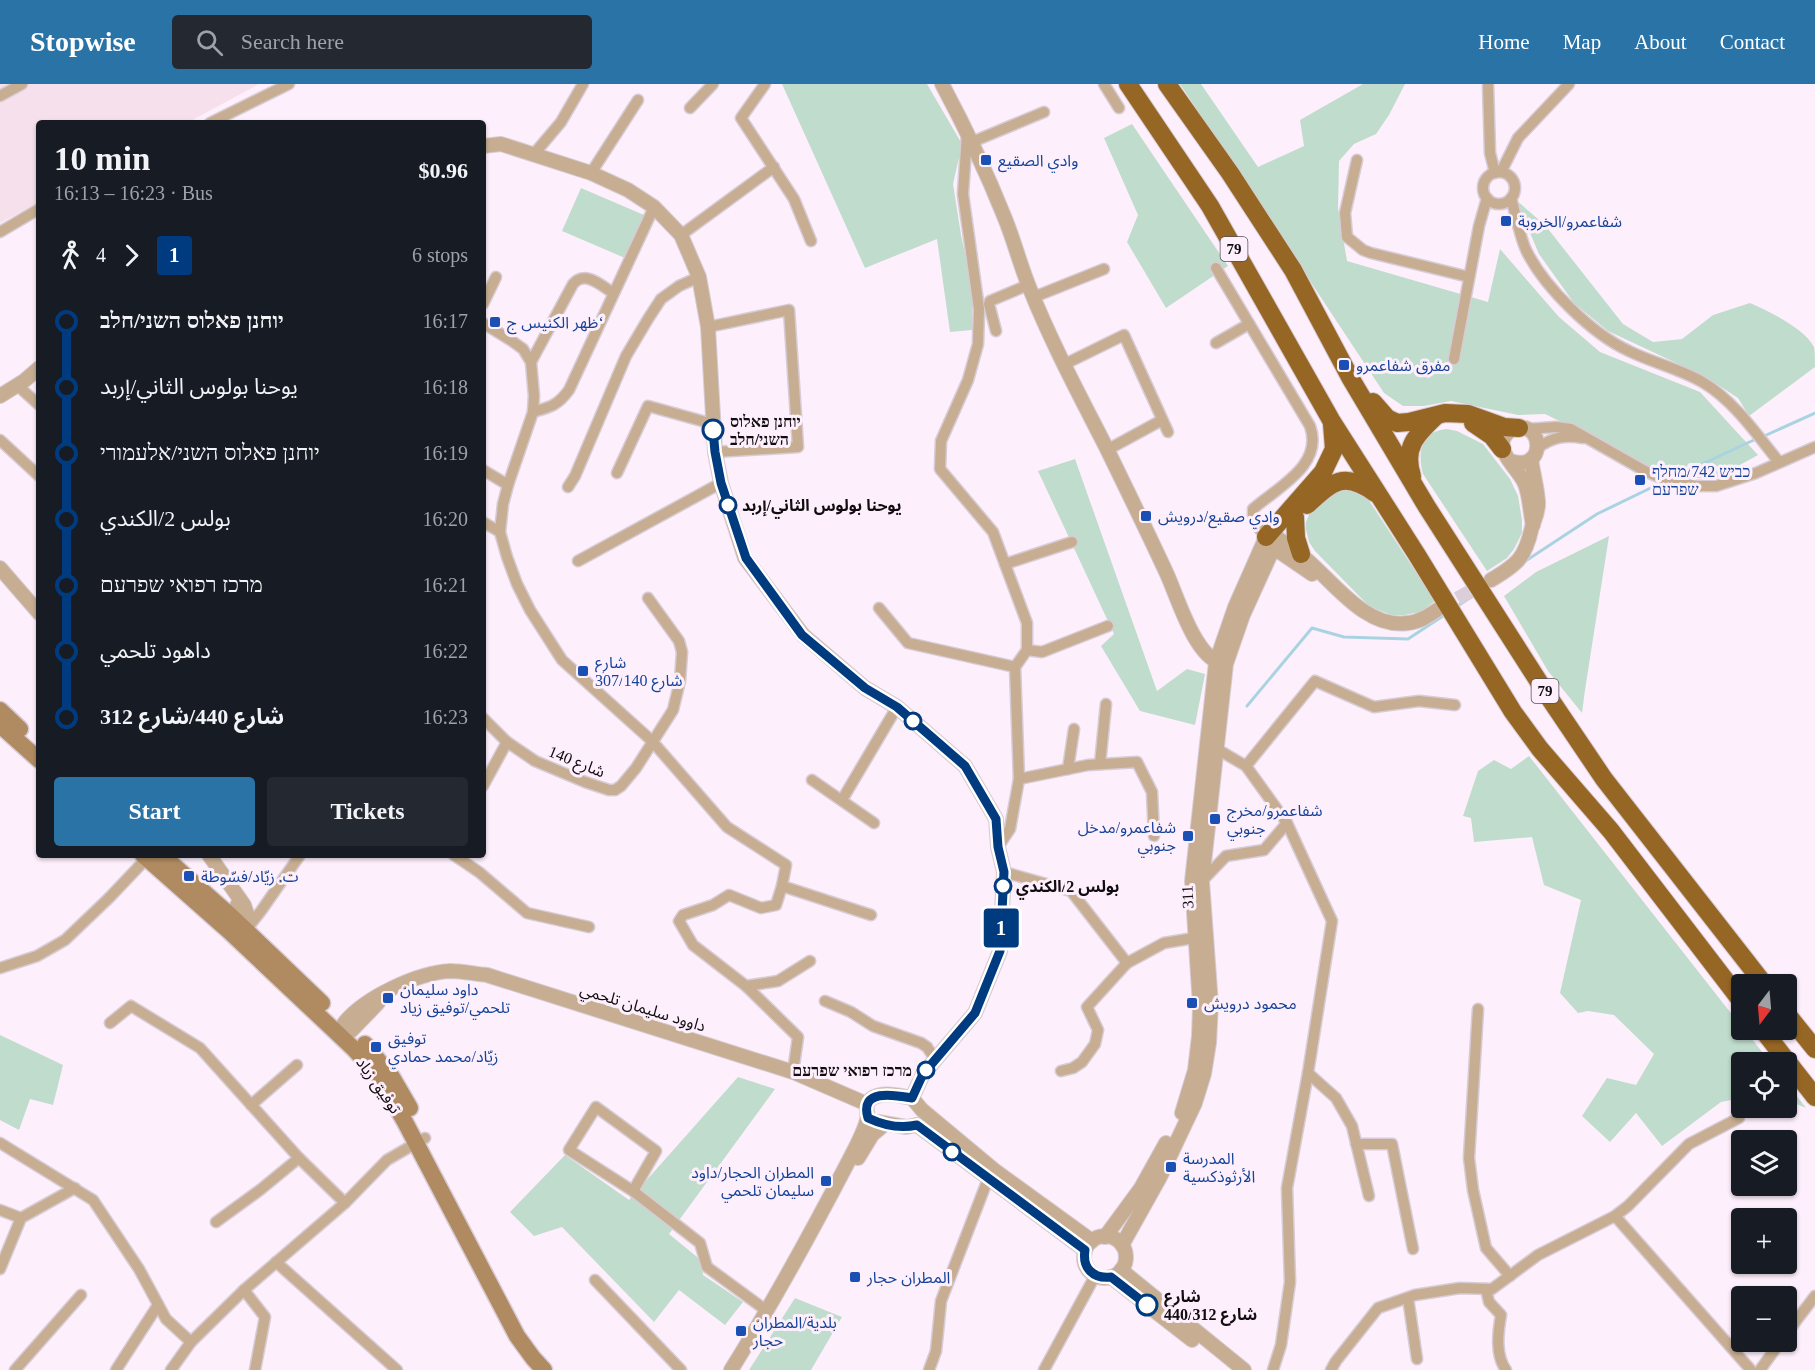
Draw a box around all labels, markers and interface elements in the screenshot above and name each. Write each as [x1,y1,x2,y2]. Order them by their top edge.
search box [172,15,592,69]
text: Stopwise [30,26,136,57]
icon: search [193,26,226,59]
text: Search here [241,29,344,54]
text: Home [1478,30,1530,54]
text: Map [1563,30,1601,54]
text: About [1634,30,1687,54]
text: Contact [1720,30,1785,54]
text: 10 min [54,141,150,177]
place label: وادي الصقيع [998,152,1078,173]
marker: وادي الصقيع [979,153,993,167]
text: $0.96 [419,158,468,183]
text: 16:13 – 16:23 · Bus [54,182,213,204]
place label: شفاعمرو/الخروبة [1518,213,1622,231]
marker: شفاعمرو/الخروبة [1499,214,1513,228]
road number: 79 [1220,237,1248,261]
icon: walk [54,239,87,272]
icon: forward [115,239,148,272]
text: 1 [169,243,180,267]
text: 4 [96,244,106,266]
text: 6 stops [412,244,468,266]
text: יוחנן פאלוס השני/חלב [100,308,284,333]
text: 16:17 [422,310,468,332]
place label: ظهر الكنيس ج‘ [507,314,604,335]
marker: ظهر الكنيس ج‘ [488,315,502,329]
place label: مفرق شفاعمرو [1356,357,1450,375]
marker: مفرق شفاعمرو [1337,358,1351,372]
text: يوحنا بولوس الثاني/إربد [100,374,298,399]
text: 16:18 [422,376,468,398]
place label: יוחנן פאלוס השני/חלב [730,413,801,448]
marker: יוחנן פאלוס השני/חלב [702,419,724,441]
text: יוחנן פאלוס השני/אלעמורי [100,440,320,465]
text: 16:19 [422,442,468,464]
place label: כביש 742/מחלף שפרעם [1652,463,1750,498]
marker: כביש 742/מחלף שפרעם [1633,473,1647,487]
marker: يوحنا بولوس الثاني/إربد [719,496,737,514]
place label: يوحنا بولوس الثاني/إربد [742,497,902,519]
text: بولس 2/الكندي [100,506,231,531]
text: 16:20 [422,508,468,530]
place label: وادي صقيع/درويش [1158,508,1280,529]
marker: وادي صقيع/درويش [1139,509,1153,523]
text: מרכז רפואי שפרעם [100,572,263,597]
text: 16:21 [422,574,468,596]
text: داهود تلحمي [100,638,211,663]
text: 16:22 [422,640,468,662]
place label: شارع 307/شارع 140 [595,654,683,693]
marker: شارع 307/شارع 140 [576,664,590,678]
road number: 79 [1532,679,1558,703]
text: شارع 440/شارع 312 [100,704,284,729]
text: 16:23 [422,706,468,728]
unlabelled marker [904,712,922,730]
street label: شارع 140 [545,742,607,784]
button: Start [54,777,255,846]
button: Tickets [267,777,468,846]
place label: شفاعمرو/مخرج جنوبي [1227,802,1323,841]
marker: شفاعمرو/مخرج جنوبي [1208,812,1222,826]
place label: شفاعمرو/مدخل جنوبي [1078,819,1176,858]
marker: شفاعمرو/مدخل جنوبي [1181,829,1195,843]
place label: ت. زيّاد/فسّوطة [201,868,299,886]
marker: ت. زيّاد/فسّوطة [182,869,196,883]
marker: بولس 2/الكندي [994,877,1012,895]
place label: بولس 2/الكندي [1016,878,1119,900]
street label: 311 [1178,885,1197,909]
line badge: 1 [982,908,1020,948]
text: 1 [996,916,1006,940]
north arrow [1731,974,1797,1040]
map controls [1731,974,1797,1352]
street label: داوود سليمان تلحمي [577,980,708,1038]
place label: داود سليمان تلحمي/توفيق زياد [400,981,510,1020]
marker: داود سليمان تلحمي/توفيق زياد [381,991,395,1005]
place label: محمود درويش [1204,995,1297,1013]
marker: محمود درويش [1185,996,1199,1010]
place label: توفيق زيّاد/محمد حمادي [388,1030,498,1069]
marker: توفيق زيّاد/محمد حمادي [369,1040,383,1054]
button: locate [1731,1052,1797,1118]
street label: توفيق زياد [351,1054,404,1118]
marker: מרכז רפואי שפרעם [917,1061,935,1079]
place label: מרכז רפואי שפרעם [792,1062,912,1079]
button: layers [1731,1130,1797,1196]
unlabelled marker [943,1143,961,1161]
place label: المدرسة الأرثوذكسية [1183,1150,1255,1186]
marker: المدرسة الأرثوذكسية [1164,1160,1178,1174]
place label: المطران الحجار/داود سليمان تلحمي [691,1164,814,1203]
marker: المطران الحجار/داود سليمان تلحمي [819,1174,833,1188]
button: + [1731,1208,1797,1274]
place label: المطران حجار [866,1269,950,1287]
marker: المطران حجار [848,1270,862,1284]
button: − [1731,1286,1797,1352]
place label: شارع 440/شارع 312 [1164,1288,1257,1326]
marker: شارع 440/شارع 312 [1136,1294,1158,1316]
place label: بلدية/المطران حجار [752,1314,837,1350]
marker: بلدية/المطران حجار [734,1324,748,1338]

